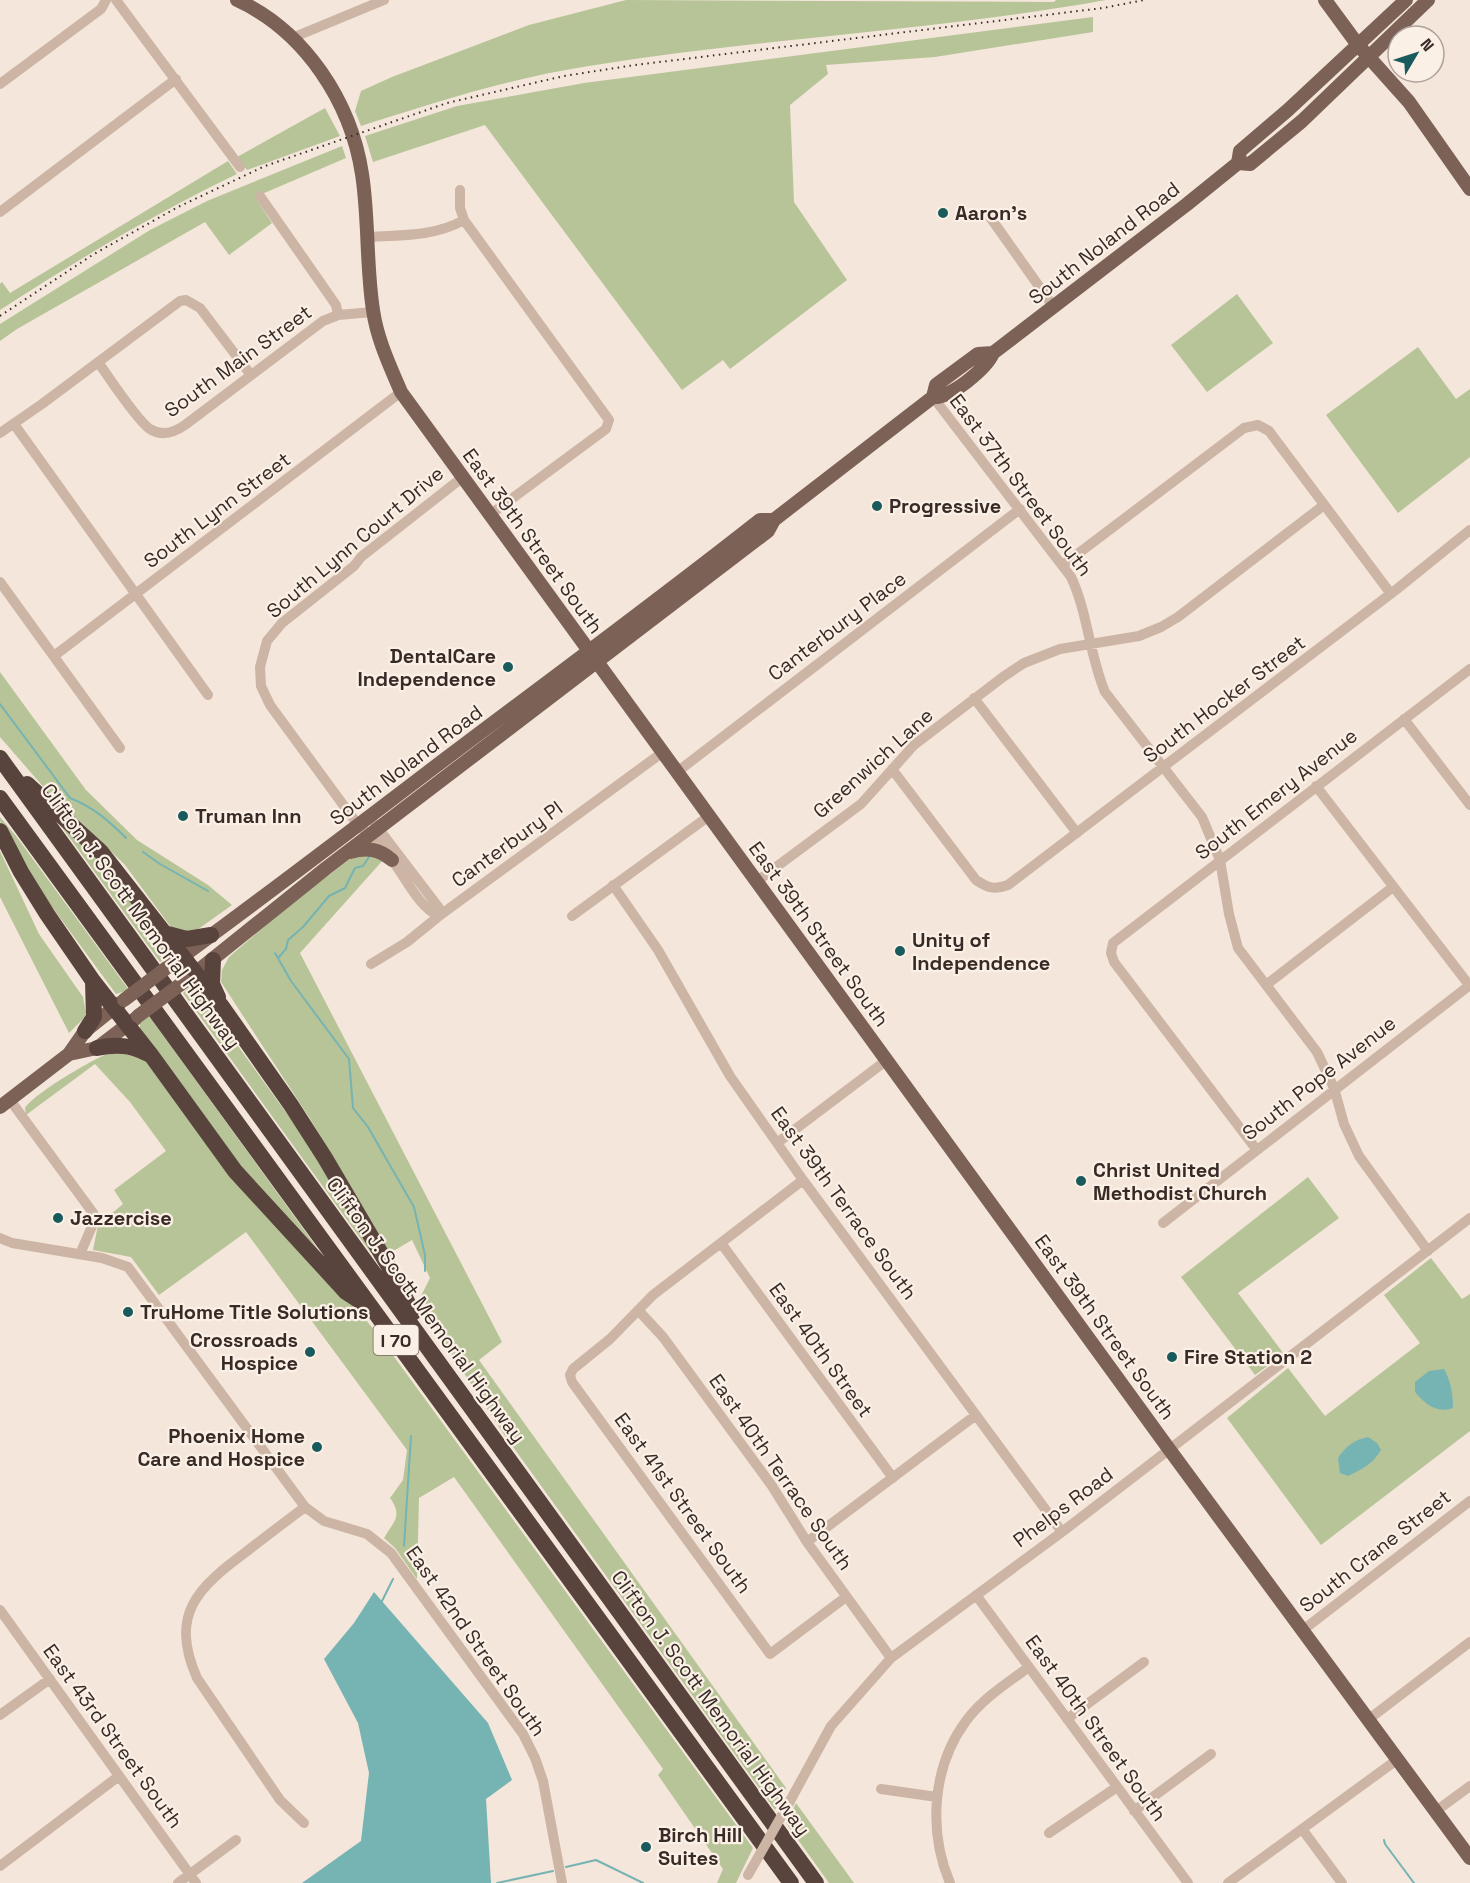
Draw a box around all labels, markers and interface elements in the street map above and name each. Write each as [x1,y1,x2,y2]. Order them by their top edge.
north arrow [1386,24,1446,84]
text: N [1416,34,1439,56]
street label: South Noland Road [1023,176,1185,310]
place label: Aaron's [955,200,1027,226]
marker: Aaron's [936,206,950,220]
street label: South Main Street [159,299,317,423]
street label: East 37th Street South [944,389,1098,581]
street label: East 39th Street South [457,443,609,639]
street label: South Lynn Street [138,446,296,574]
street label: South Lynn Court Drive [261,460,449,624]
place label: Progressive [889,493,1001,519]
marker: Progressive [870,499,884,513]
street label: Canterbury Place [763,566,911,686]
street label: South Hocker Street [1138,629,1310,769]
place label: DentalCare Independence [358,643,496,692]
marker: DentalCare Independence [501,660,515,674]
street label: South Noland Road [324,699,488,831]
street label: Greenwich Lane [807,702,939,824]
street label: South Emery Avenue [1190,722,1362,866]
street label: Clifton J. Scott Memorial Highway [36,778,246,1054]
street label: Canterbury Pl [446,795,568,893]
place label: Truman Inn [195,803,302,829]
marker: Truman Inn [176,809,190,823]
street label: East 39th Street South [743,836,895,1032]
place label: Unity of Independence [912,927,1050,976]
marker: Unity of Independence [893,944,907,958]
street label: South Pope Avenue [1237,1010,1401,1146]
street label: East 39th Terrace South [765,1101,923,1305]
place label: Christ United Methodist Church [1093,1157,1267,1206]
street label: Clifton J. Scott Memorial Highway [321,1172,531,1448]
marker: Christ United Methodist Church [1074,1174,1088,1188]
place label: Jazzercise [70,1205,172,1231]
marker: Jazzercise [51,1211,65,1225]
street label: East 39th Street South [1029,1229,1181,1425]
street label: East 40th Street [763,1277,879,1423]
place label: TruHome Title Solutions [140,1299,368,1325]
marker: TruHome Title Solutions [121,1305,135,1319]
road number: I 70 [374,1325,418,1355]
place label: Crossroads Hospice [190,1327,298,1376]
place label: Fire Station 2 [1184,1344,1312,1370]
marker: Crossroads Hospice [303,1345,317,1359]
marker: Fire Station 2 [1165,1350,1179,1364]
street label: East 40th Terrace South [703,1369,859,1575]
street label: East 41st Street South [609,1408,757,1598]
place label: Phoenix Home Care and Hospice [137,1423,305,1472]
marker: Phoenix Home Care and Hospice [310,1440,324,1454]
street label: Phelps Road [1008,1461,1118,1553]
street label: South Crane Street [1294,1484,1456,1618]
street label: East 42nd Street South [400,1541,552,1741]
street label: Clifton J. Scott Memorial Highway [606,1565,816,1841]
street label: East 40th Street South [1020,1630,1172,1826]
street label: East 43rd Street South [37,1639,189,1833]
place label: Birch Hill Suites [658,1822,742,1871]
marker: Birch Hill Suites [639,1840,653,1854]

